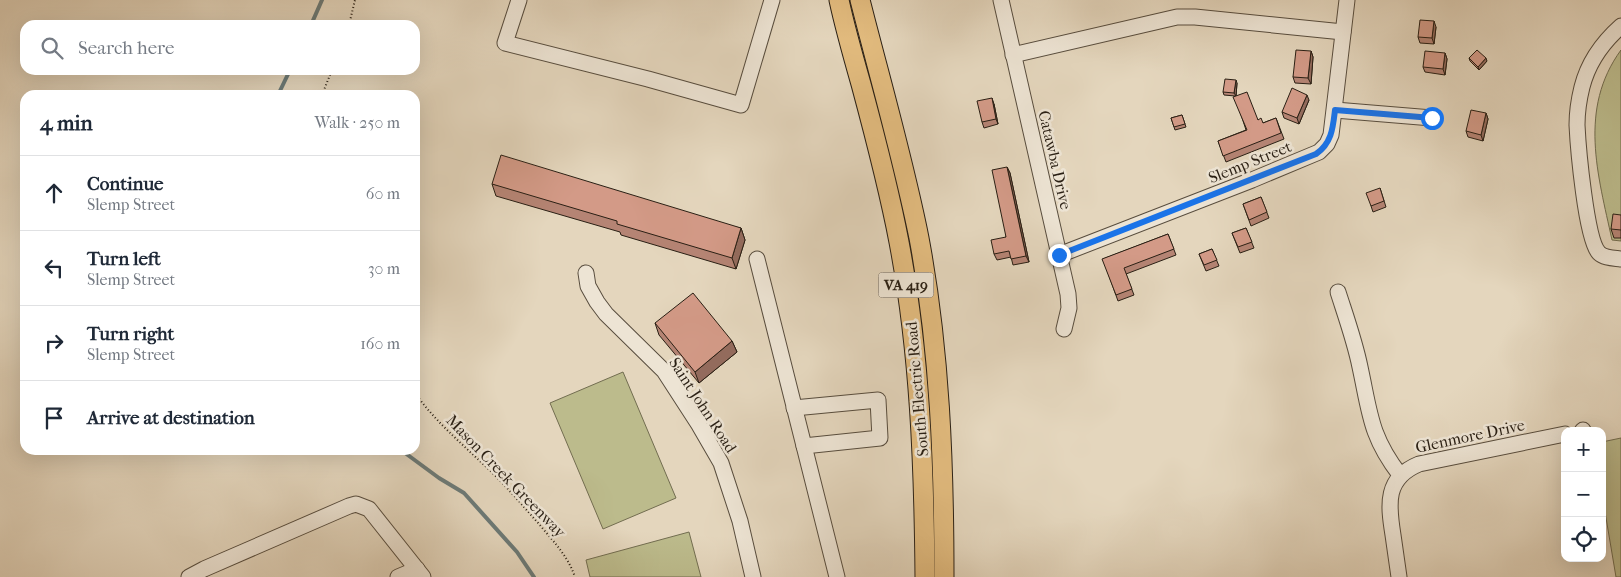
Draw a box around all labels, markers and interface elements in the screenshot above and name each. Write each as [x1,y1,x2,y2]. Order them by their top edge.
search box [20,20,420,75]
icon: search [38,34,66,62]
text: Search here [78,37,174,59]
route start [1421,107,1444,130]
street label: Catawba Drive [1034,109,1076,212]
text: 4 min [40,111,93,135]
text: Walk · 250 m [315,113,400,132]
street label: Slemp Street [1206,137,1295,187]
text: Continue [87,173,163,195]
icon: ahead [40,179,68,207]
text: 60 m [366,184,400,203]
text: Slemp Street [87,195,175,214]
route end [1048,244,1071,267]
text: Turn left [87,248,161,270]
icon: left [40,254,68,282]
text: 30 m [368,259,400,278]
text: Slemp Street [87,270,175,289]
road number: VA 419 [878,272,934,298]
street label: South Electric Road [902,320,932,457]
text: Turn right [87,323,174,345]
icon: right [40,329,68,357]
text: 160 m [360,334,400,353]
text: Slemp Street [87,345,175,364]
street label: Saint John Road [665,354,741,456]
icon: arrive [40,404,68,432]
text: Arrive at destination [87,407,255,429]
street label: Mason Creek Greenway [442,410,570,542]
street label: Glenmore Drive [1414,415,1526,457]
map controls [1561,427,1606,562]
button: + [1561,427,1606,472]
button: − [1561,472,1606,517]
button: locate [1561,517,1606,562]

